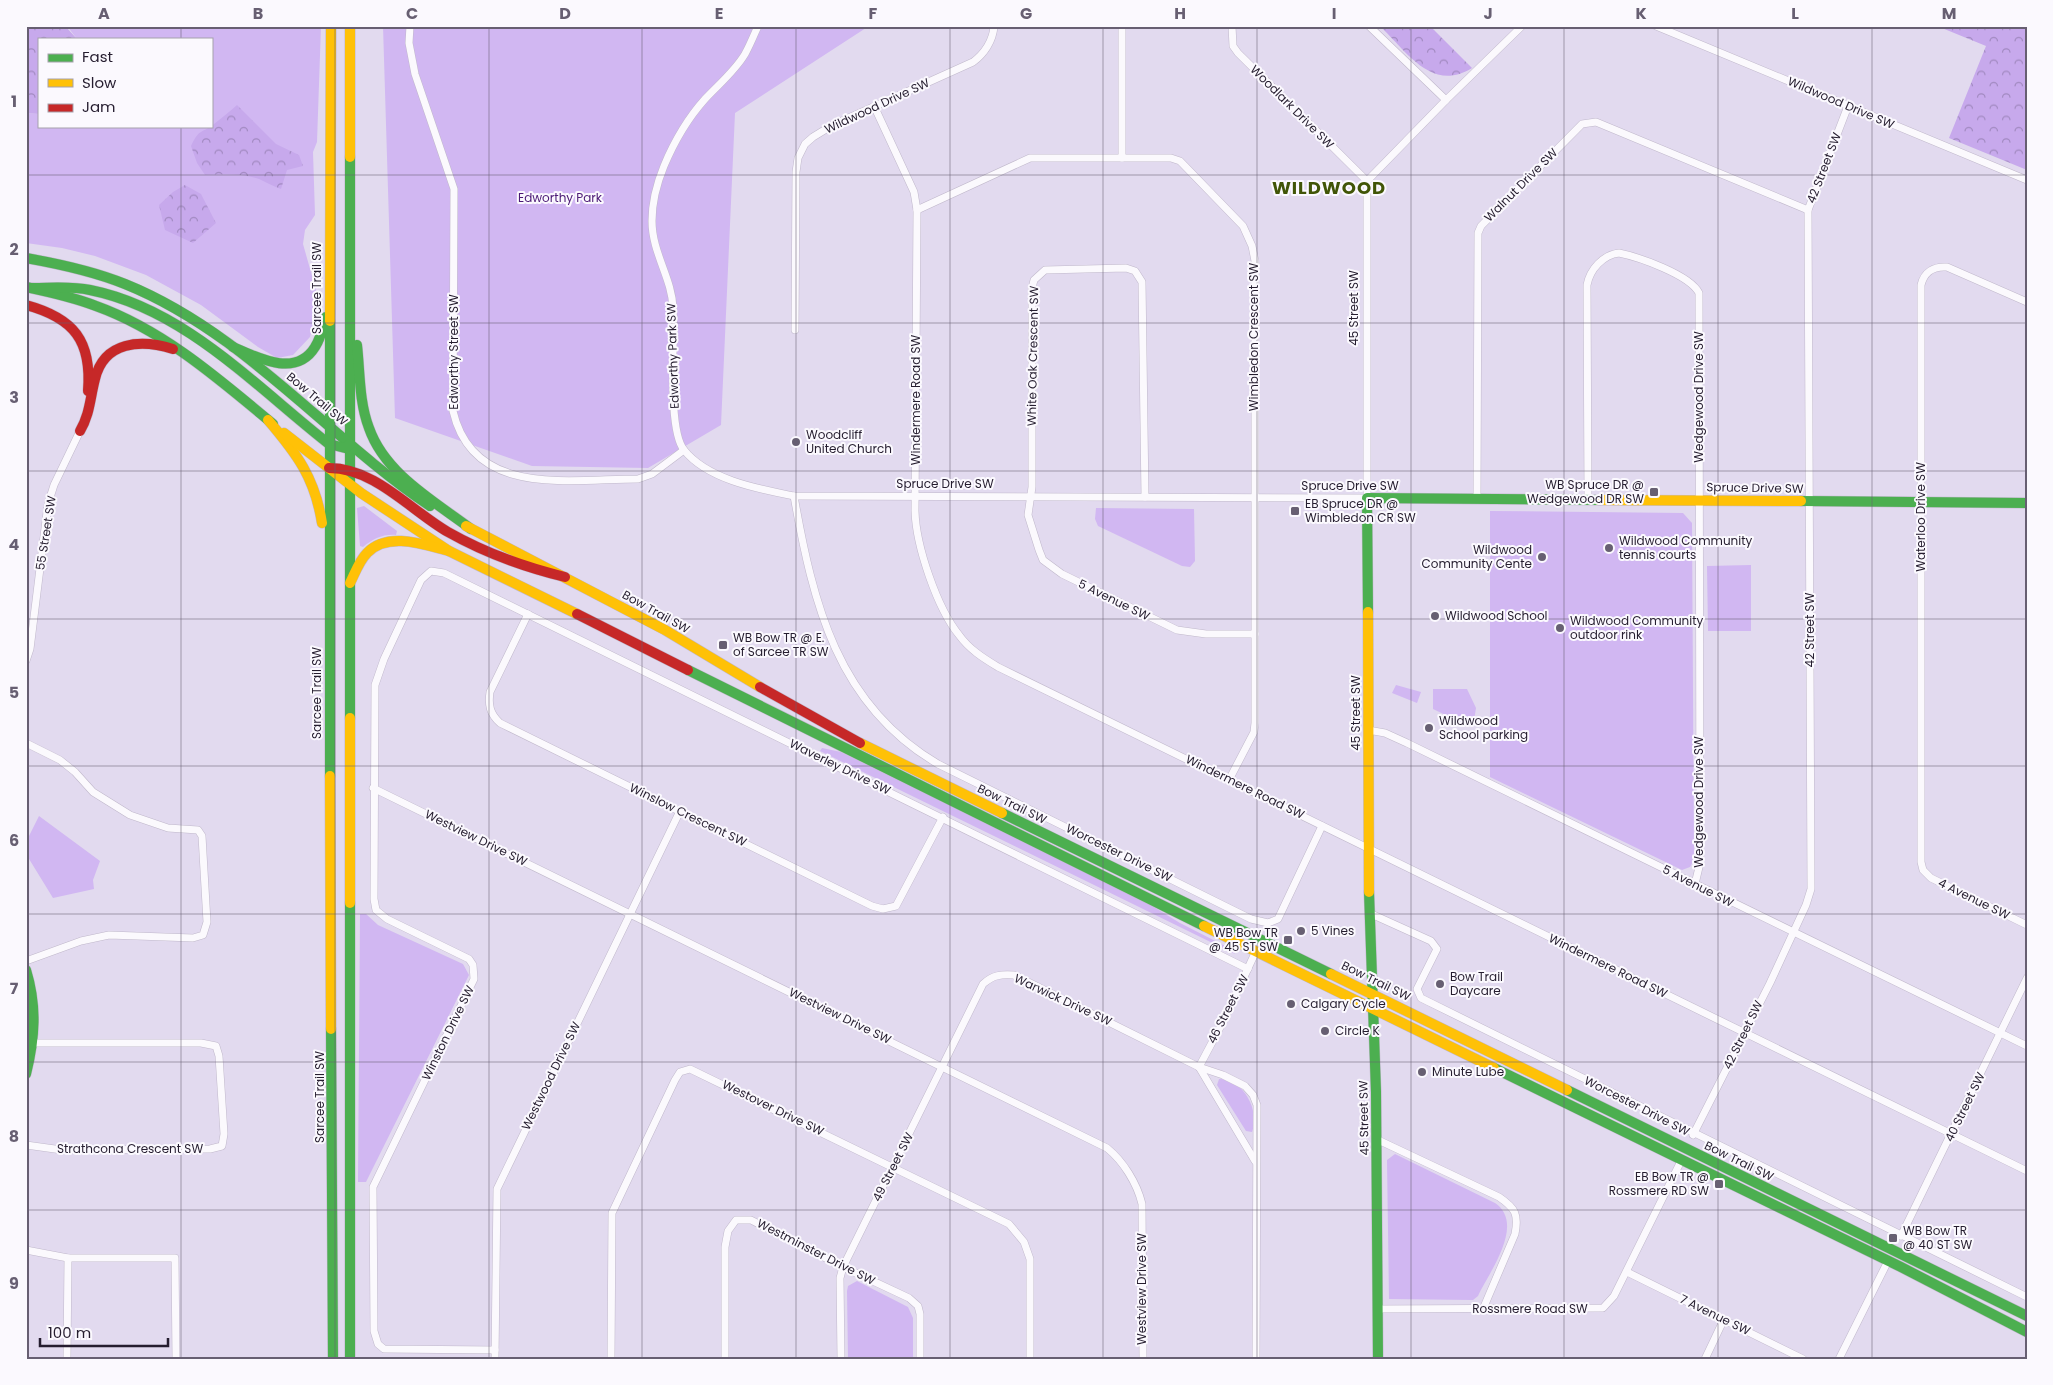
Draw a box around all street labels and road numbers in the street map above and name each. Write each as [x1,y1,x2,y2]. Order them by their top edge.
street label: Woodlark Drive SW [1247,61,1338,153]
street label: Wildwood Drive SW [1785,72,1897,133]
street label: Wildwood Drive SW [821,74,932,137]
street label: 42 Street SW [1802,130,1845,206]
street label: Walnut Drive SW [1480,144,1561,225]
street label: Sarcee Trail SW [308,242,325,334]
street label: Wimbledon Crescent SW [1245,263,1262,411]
street label: 45 Street SW [1345,270,1362,346]
street label: White Oak Crescent SW [1023,285,1042,426]
street label: Edworthy Street SW [445,294,462,410]
street label: Edworthy Park SW [662,302,683,409]
street label: Wedgewood Drive SW [1690,331,1707,463]
street label: Windermere Road SW [907,334,924,465]
street label: Bow Trail SW [283,368,352,429]
street label: Waterloo Drive SW [1912,462,1929,572]
street label: Spruce Drive SW [896,475,994,492]
street label: Spruce Drive SW [1301,477,1399,494]
street label: Spruce Drive SW [1706,478,1804,497]
street label: 55 Street SW [31,494,60,571]
street label: 5 Avenue SW [1076,575,1153,624]
street label: Bow Trail SW [619,586,693,637]
street label: 42 Street SW [1801,592,1818,667]
street label: Sarcee Trail SW [308,647,325,739]
street label: 45 Street SW [1347,675,1364,751]
street label: Waverley Drive SW [787,735,894,799]
street label: Wedgewood Drive SW [1690,736,1707,868]
street label: Windermere Road SW [1183,750,1308,823]
street label: Winslow Crescent SW [627,779,750,850]
street label: Bow Trail SW [975,779,1050,828]
street label: Westview Drive SW [422,805,531,870]
street label: Worcester Drive SW [1063,819,1176,886]
street label: 5 Avenue SW [1660,860,1737,911]
street label: 4 Avenue SW [1936,874,2013,923]
street label: Windermere Road SW [1546,929,1671,1002]
street label: Bow Trail SW [1339,956,1414,1005]
street label: Warwick Drive SW [1012,969,1115,1030]
street label: 46 Street SW [1203,971,1252,1046]
street label: Winston Drive SW [417,982,478,1083]
street label: Westview Drive SW [786,983,895,1048]
street label: 42 Street SW [1719,997,1767,1072]
street label: Westwood Drive SW [517,1019,584,1133]
street label: Sarcee Trail SW [311,1051,328,1143]
street label: 40 Street SW [1940,1069,1989,1144]
street label: Worcester Drive SW [1582,1072,1693,1140]
street label: Westover Drive SW [719,1075,827,1140]
street label: 45 Street SW [1354,1080,1373,1156]
street label: 49 Street SW [868,1129,917,1204]
street label: Bow Trail SW [1702,1136,1777,1185]
street label: Strathcona Crescent SW [57,1140,203,1157]
street label: Westminster Drive SW [754,1214,879,1289]
street label: Westview Drive SW [1133,1233,1150,1345]
street label: 7 Avenue SW [1677,1290,1754,1339]
street label: Rossmere Road SW [1472,1300,1588,1317]

